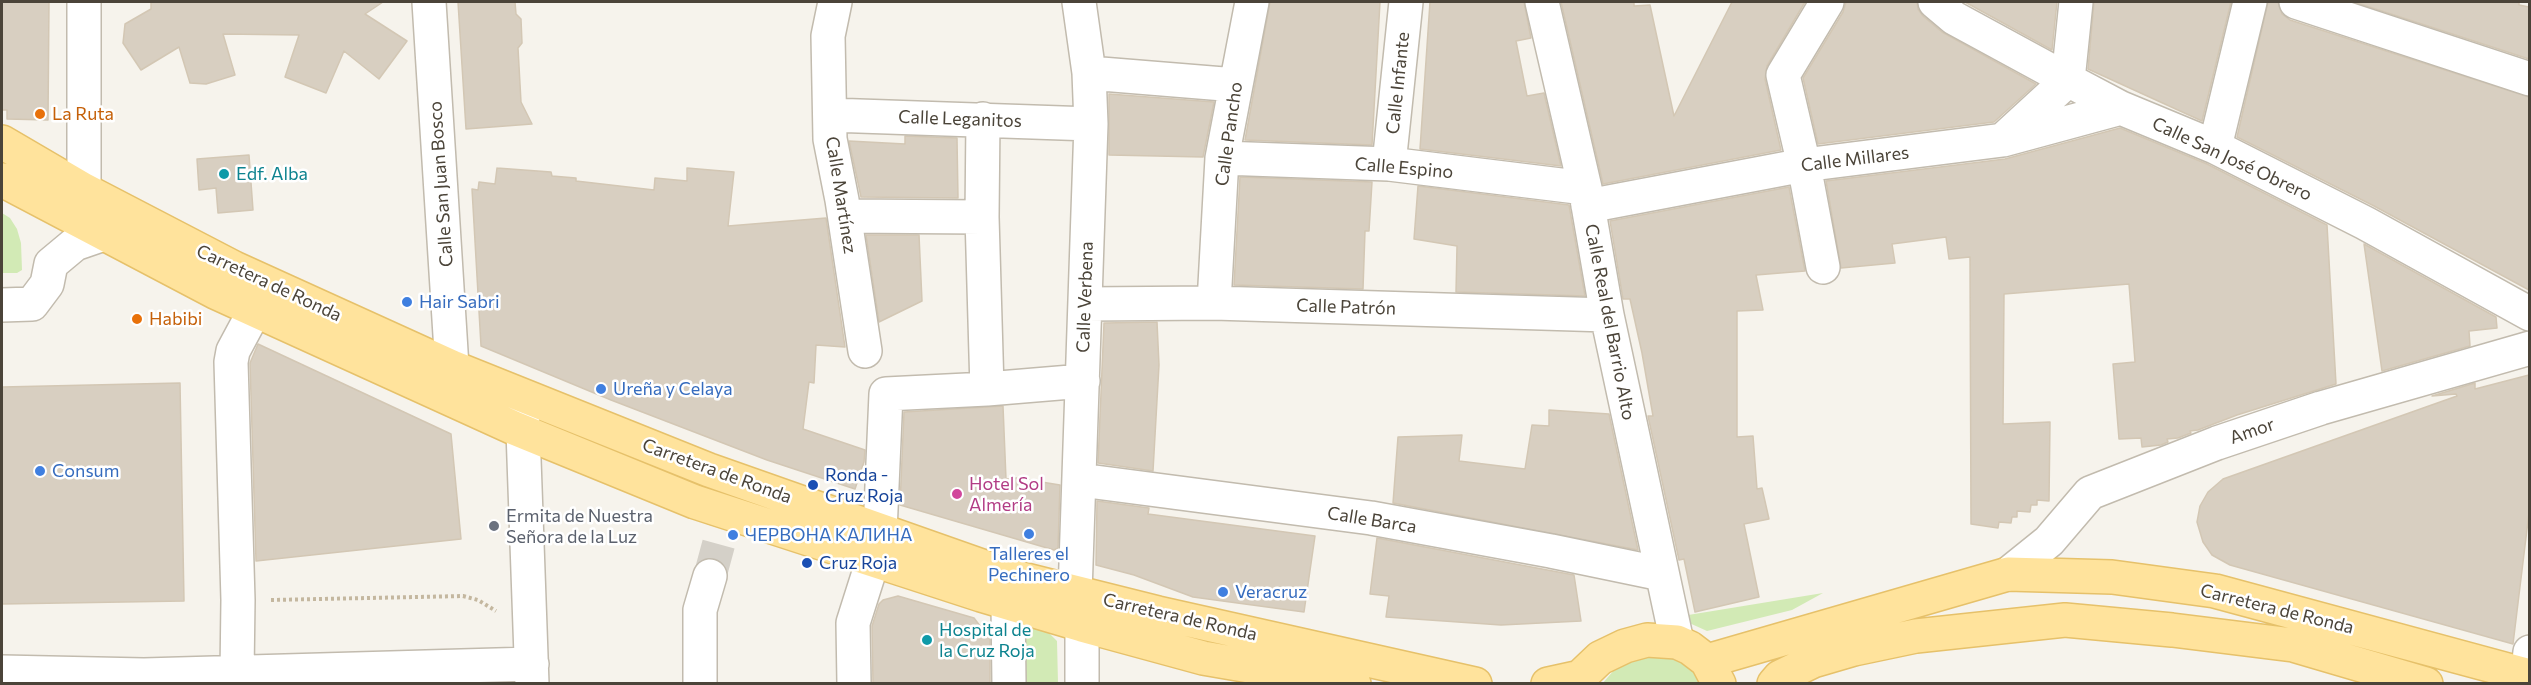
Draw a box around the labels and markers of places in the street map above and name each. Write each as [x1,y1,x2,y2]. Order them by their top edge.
place label: La Ruta [52,103,114,125]
marker: La Ruta [33,107,47,121]
place label: Edf. Alba [236,163,308,185]
marker: Edf. Alba [217,167,231,181]
place label: Hair Sabri [419,291,500,313]
marker: Hair Sabri [400,295,414,309]
place label: Habibi [149,308,202,330]
marker: Habibi [130,312,144,326]
place label: Ureña y Celaya [613,378,733,400]
marker: Ureña y Celaya [594,382,608,396]
place label: Consum [52,460,119,482]
marker: Consum [33,464,47,478]
place label: Ronda - Cruz Roja [825,464,903,506]
place label: Hotel Sol Almería [969,473,1044,516]
marker: Ronda - Cruz Roja [806,478,820,492]
marker: Hotel Sol Almería [950,487,964,501]
place label: Ermita de Nuestra Señora de la Luz [506,505,653,548]
marker: Ermita de Nuestra Señora de la Luz [487,519,501,533]
place label: ЧЕРВOHA KAЛИHA [745,524,912,546]
marker: Talleres el Pechinero [1022,527,1036,541]
marker: ЧЕРВOHA KAЛИHA [726,528,740,542]
place label: Talleres el Pechinero [988,543,1070,586]
place label: Cruz Roja [819,552,897,574]
marker: Cruz Roja [800,556,814,570]
place label: Veracruz [1235,581,1307,603]
marker: Veracruz [1216,585,1230,599]
place label: Hospital de la Cruz Roja [939,619,1035,662]
marker: Hospital de la Cruz Roja [920,633,934,647]

